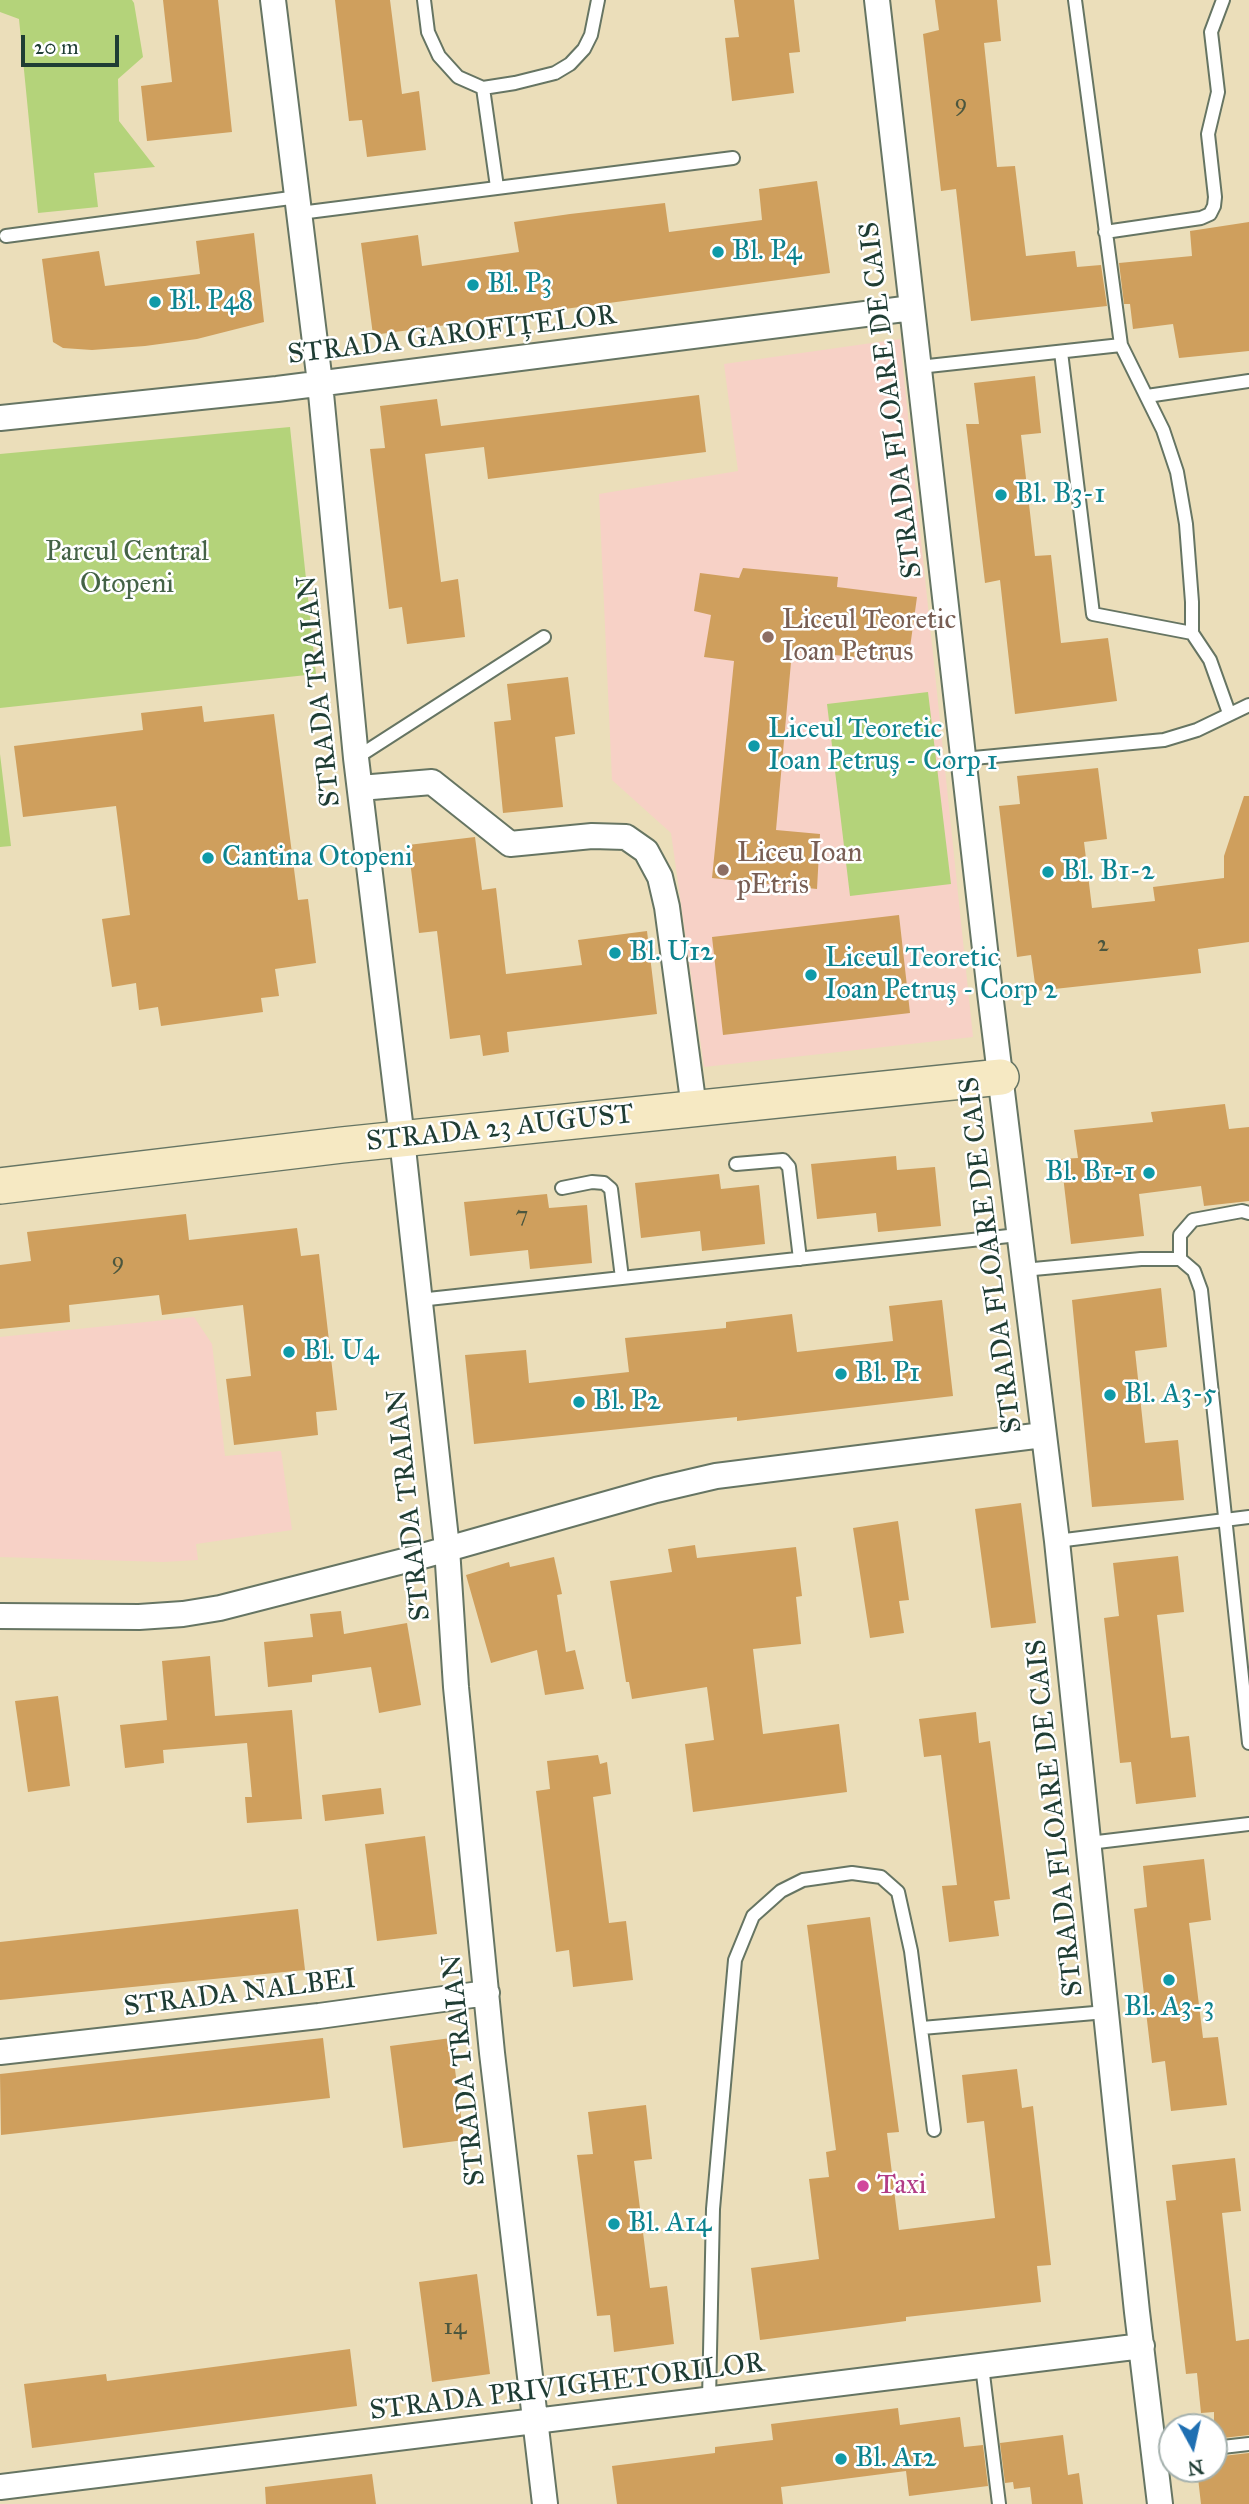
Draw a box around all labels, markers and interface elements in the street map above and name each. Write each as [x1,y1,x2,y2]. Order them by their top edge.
scale bar [24,21,122,65]
text: 20 m [34,34,79,60]
house number: 9 [955,90,967,118]
street label: STRADA FLOARE DE CAIS [853,220,931,580]
place label: Bl. P4 [732,235,802,269]
marker: Bl. P4 [710,244,726,260]
place label: Bl. P3 [487,268,552,302]
marker: Bl. P3 [465,277,481,293]
place label: Bl. P48 [169,285,253,319]
marker: Bl. P48 [147,294,163,310]
street label: STRADA GAROFIȚELOR [286,299,618,373]
place label: Bl. B3-1 [1015,478,1105,512]
marker: Bl. B3-1 [993,487,1009,503]
park label: Parcul Central Otopeni [45,536,209,602]
street label: STRADA TRAIAN [291,574,349,808]
place label: Liceul Teoretic Ioan Petrus [782,604,956,670]
marker: Liceul Teoretic Ioan Petrus [760,629,776,645]
place label: Liceul Teoretic Ioan Petruș - Corp 1 [768,713,998,779]
marker: Liceul Teoretic Ioan Petruș - Corp 1 [746,738,762,754]
place label: Liceu Ioan pEtris [737,837,862,903]
place label: Cantina Otopeni [222,841,413,875]
marker: Cantina Otopeni [200,850,216,866]
place label: Bl. B1-2 [1062,855,1155,889]
marker: Liceu Ioan pEtris [715,862,731,878]
marker: Bl. B1-2 [1040,864,1056,880]
house number: 2 [1097,931,1109,959]
place label: Bl. U12 [629,936,714,970]
place label: Liceul Teoretic Ioan Petruș - Corp 2 [825,942,1058,1008]
marker: Bl. U12 [607,945,623,961]
marker: Liceul Teoretic Ioan Petruș - Corp 2 [803,967,819,983]
street label: STRADA FLOARE DE CAIS [953,1075,1031,1435]
street label: STRADA 23 AUGUST [365,1098,635,1160]
place label: Bl. B1-1 [1045,1156,1135,1190]
marker: Bl. B1-1 [1141,1165,1157,1181]
house number: 7 [516,1202,528,1230]
house number: 9 [112,1248,124,1276]
place label: Bl. U4 [303,1335,379,1369]
marker: Bl. U4 [281,1344,297,1360]
place label: Bl. P1 [855,1357,920,1391]
marker: Bl. P1 [833,1366,849,1382]
place label: Bl. A3-5 [1124,1378,1217,1412]
place label: Bl. P2 [593,1385,661,1419]
marker: Bl. A3-5 [1102,1387,1118,1403]
street label: STRADA TRAIAN [381,1388,439,1622]
marker: Bl. P2 [571,1394,587,1410]
street label: STRADA FLOARE DE CAIS [1021,1638,1091,1998]
street label: STRADA TRAIAN [436,1953,494,2187]
street label: STRADA NALBEI [122,1963,358,2025]
marker: Bl. A3-3 [1161,1972,1177,1988]
place label: Bl. A3-3 [1124,1991,1214,2025]
place label: Taxi [877,2169,926,2203]
marker: Taxi [855,2178,871,2194]
place label: Bl. A14 [628,2207,711,2241]
marker: Bl. A14 [606,2216,622,2232]
house number: 14 [444,2314,466,2342]
street label: STRADA PRIVIGHETORILOR [368,2347,766,2429]
north arrow [1158,2413,1228,2483]
place label: Bl. A12 [855,2442,937,2476]
marker: Bl. A12 [833,2451,849,2467]
text: N [1186,2455,1205,2480]

